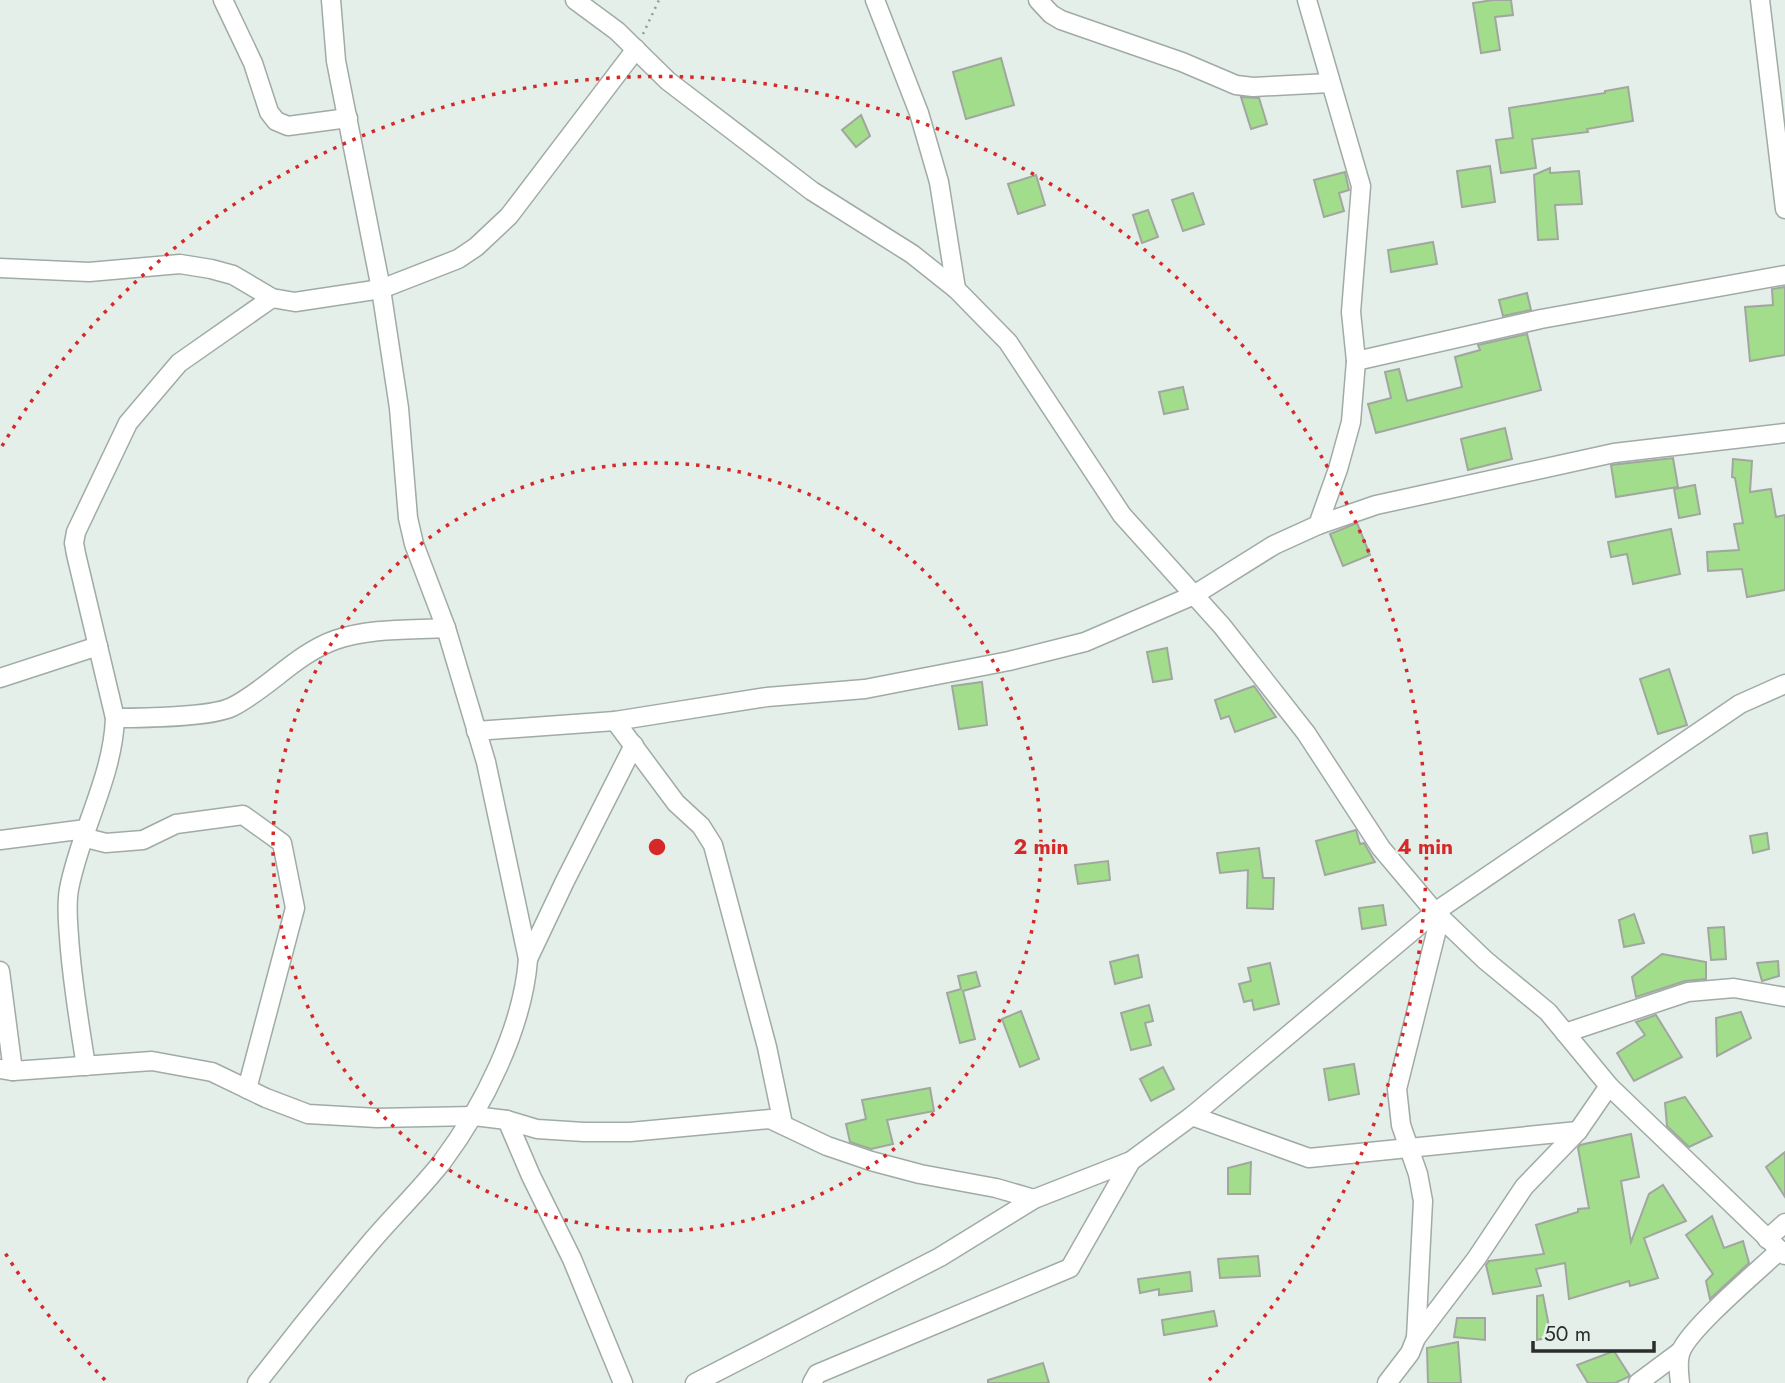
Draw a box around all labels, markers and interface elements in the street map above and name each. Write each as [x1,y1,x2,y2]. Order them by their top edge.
text: 2 min [1013,832,1069,862]
text: 4 min [1397,832,1453,862]
centre of rings [645,835,669,859]
scale bar [1533,1310,1654,1354]
text: 50 m [1544,1319,1591,1349]

